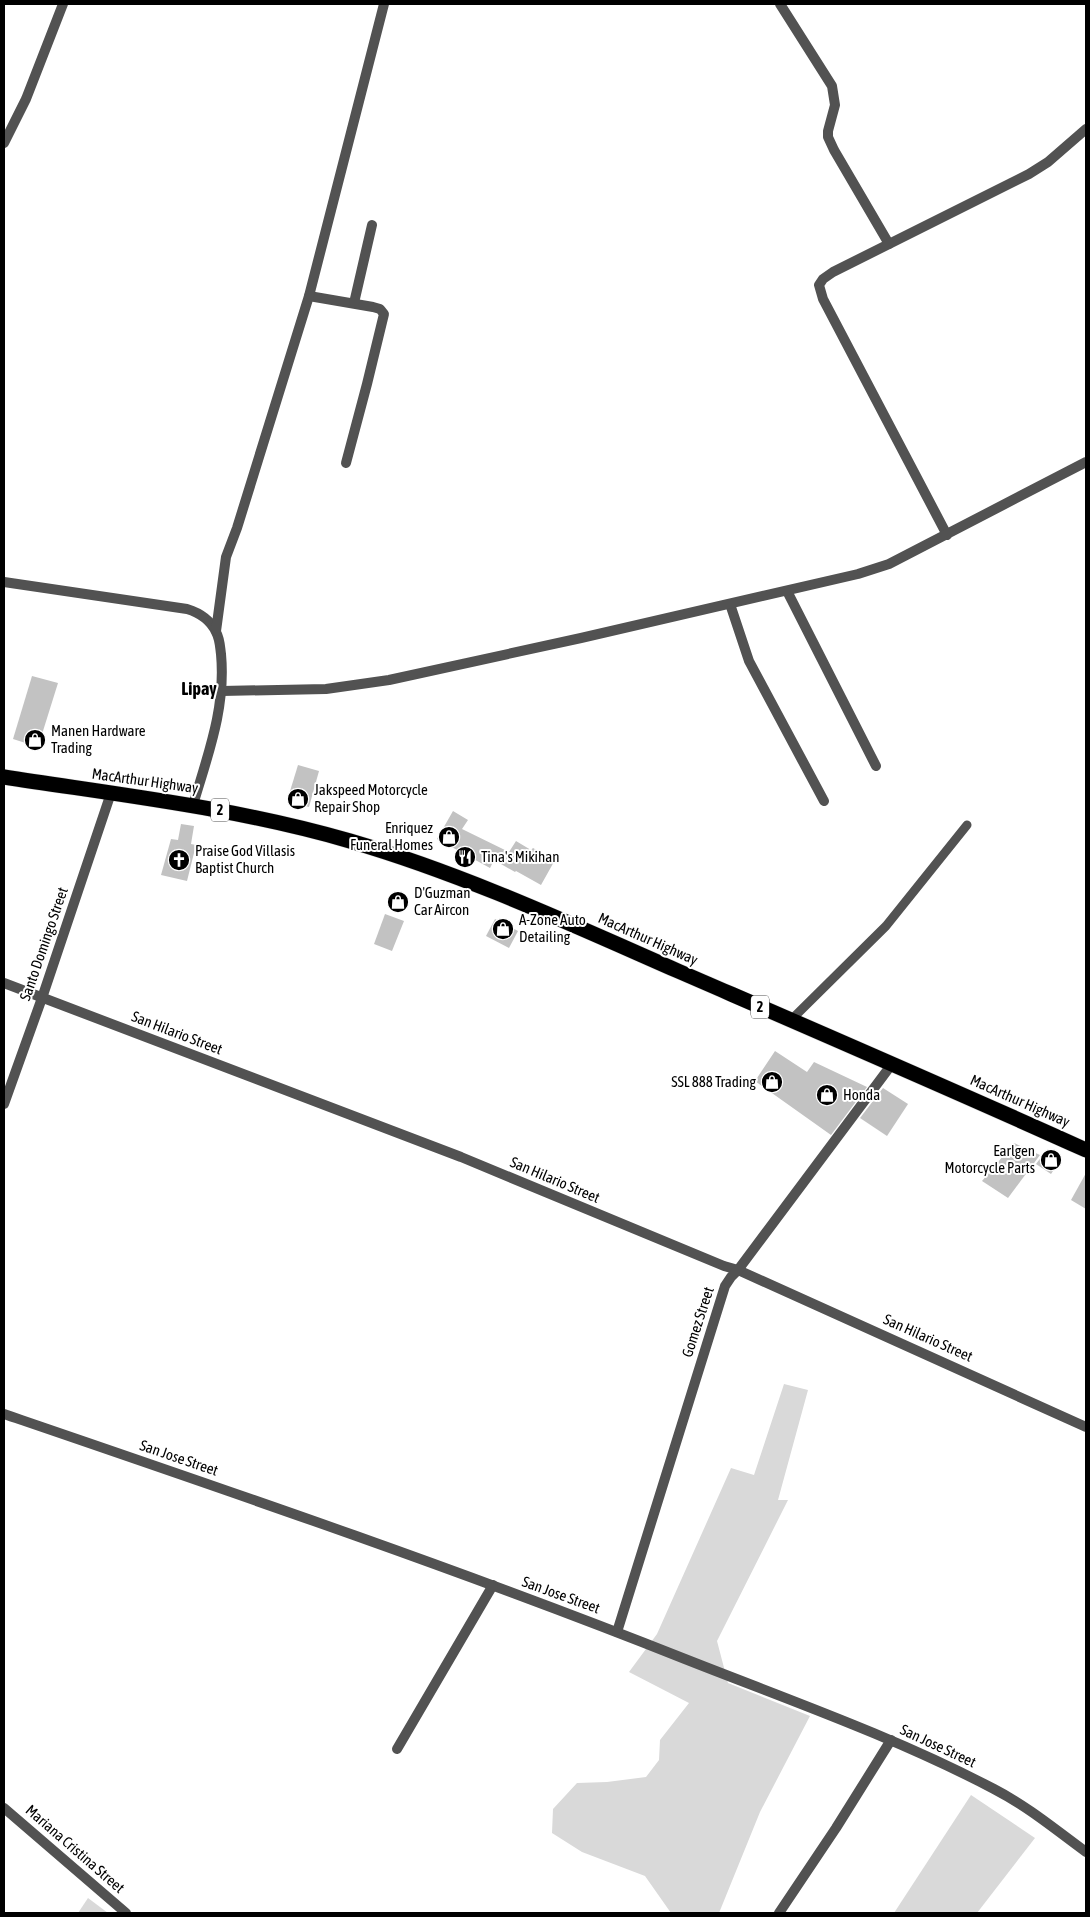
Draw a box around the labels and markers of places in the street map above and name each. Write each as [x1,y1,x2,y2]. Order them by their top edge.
place label: Manen Hardware Trading [51,722,146,756]
shop icon: Manen Hardware Trading [23,728,47,752]
place label: Jakspeed Motorcycle Repair Shop [314,781,428,815]
shop icon: Jakspeed Motorcycle Repair Shop [286,787,310,811]
place label: Enriquez Funeral Homes [350,819,434,853]
shop icon: Enriquez Funeral Homes [437,825,461,849]
place label: Praise God Villasis Baptist Church [195,842,295,876]
restaurant icon: Tina's Mikihan [453,845,477,869]
church icon: Praise God Villasis Baptist Church [167,848,191,872]
place label: Tina's Mikihan [481,848,559,865]
place label: D'Guzman Car Aircon [414,884,471,918]
shop icon: D'Guzman Car Aircon [386,890,410,914]
place label: A-Zone Auto Detailing [519,911,586,945]
shop icon: A-Zone Auto Detailing [491,917,515,941]
shop icon: SSL 888 Trading [760,1070,784,1094]
place label: SSL 888 Trading [671,1073,757,1090]
shop icon: Honda [815,1083,839,1107]
place label: Honda [843,1086,880,1103]
place label: Earlgen Motorcycle Parts [945,1142,1035,1176]
shop icon: Earlgen Motorcycle Parts [1039,1148,1063,1172]

